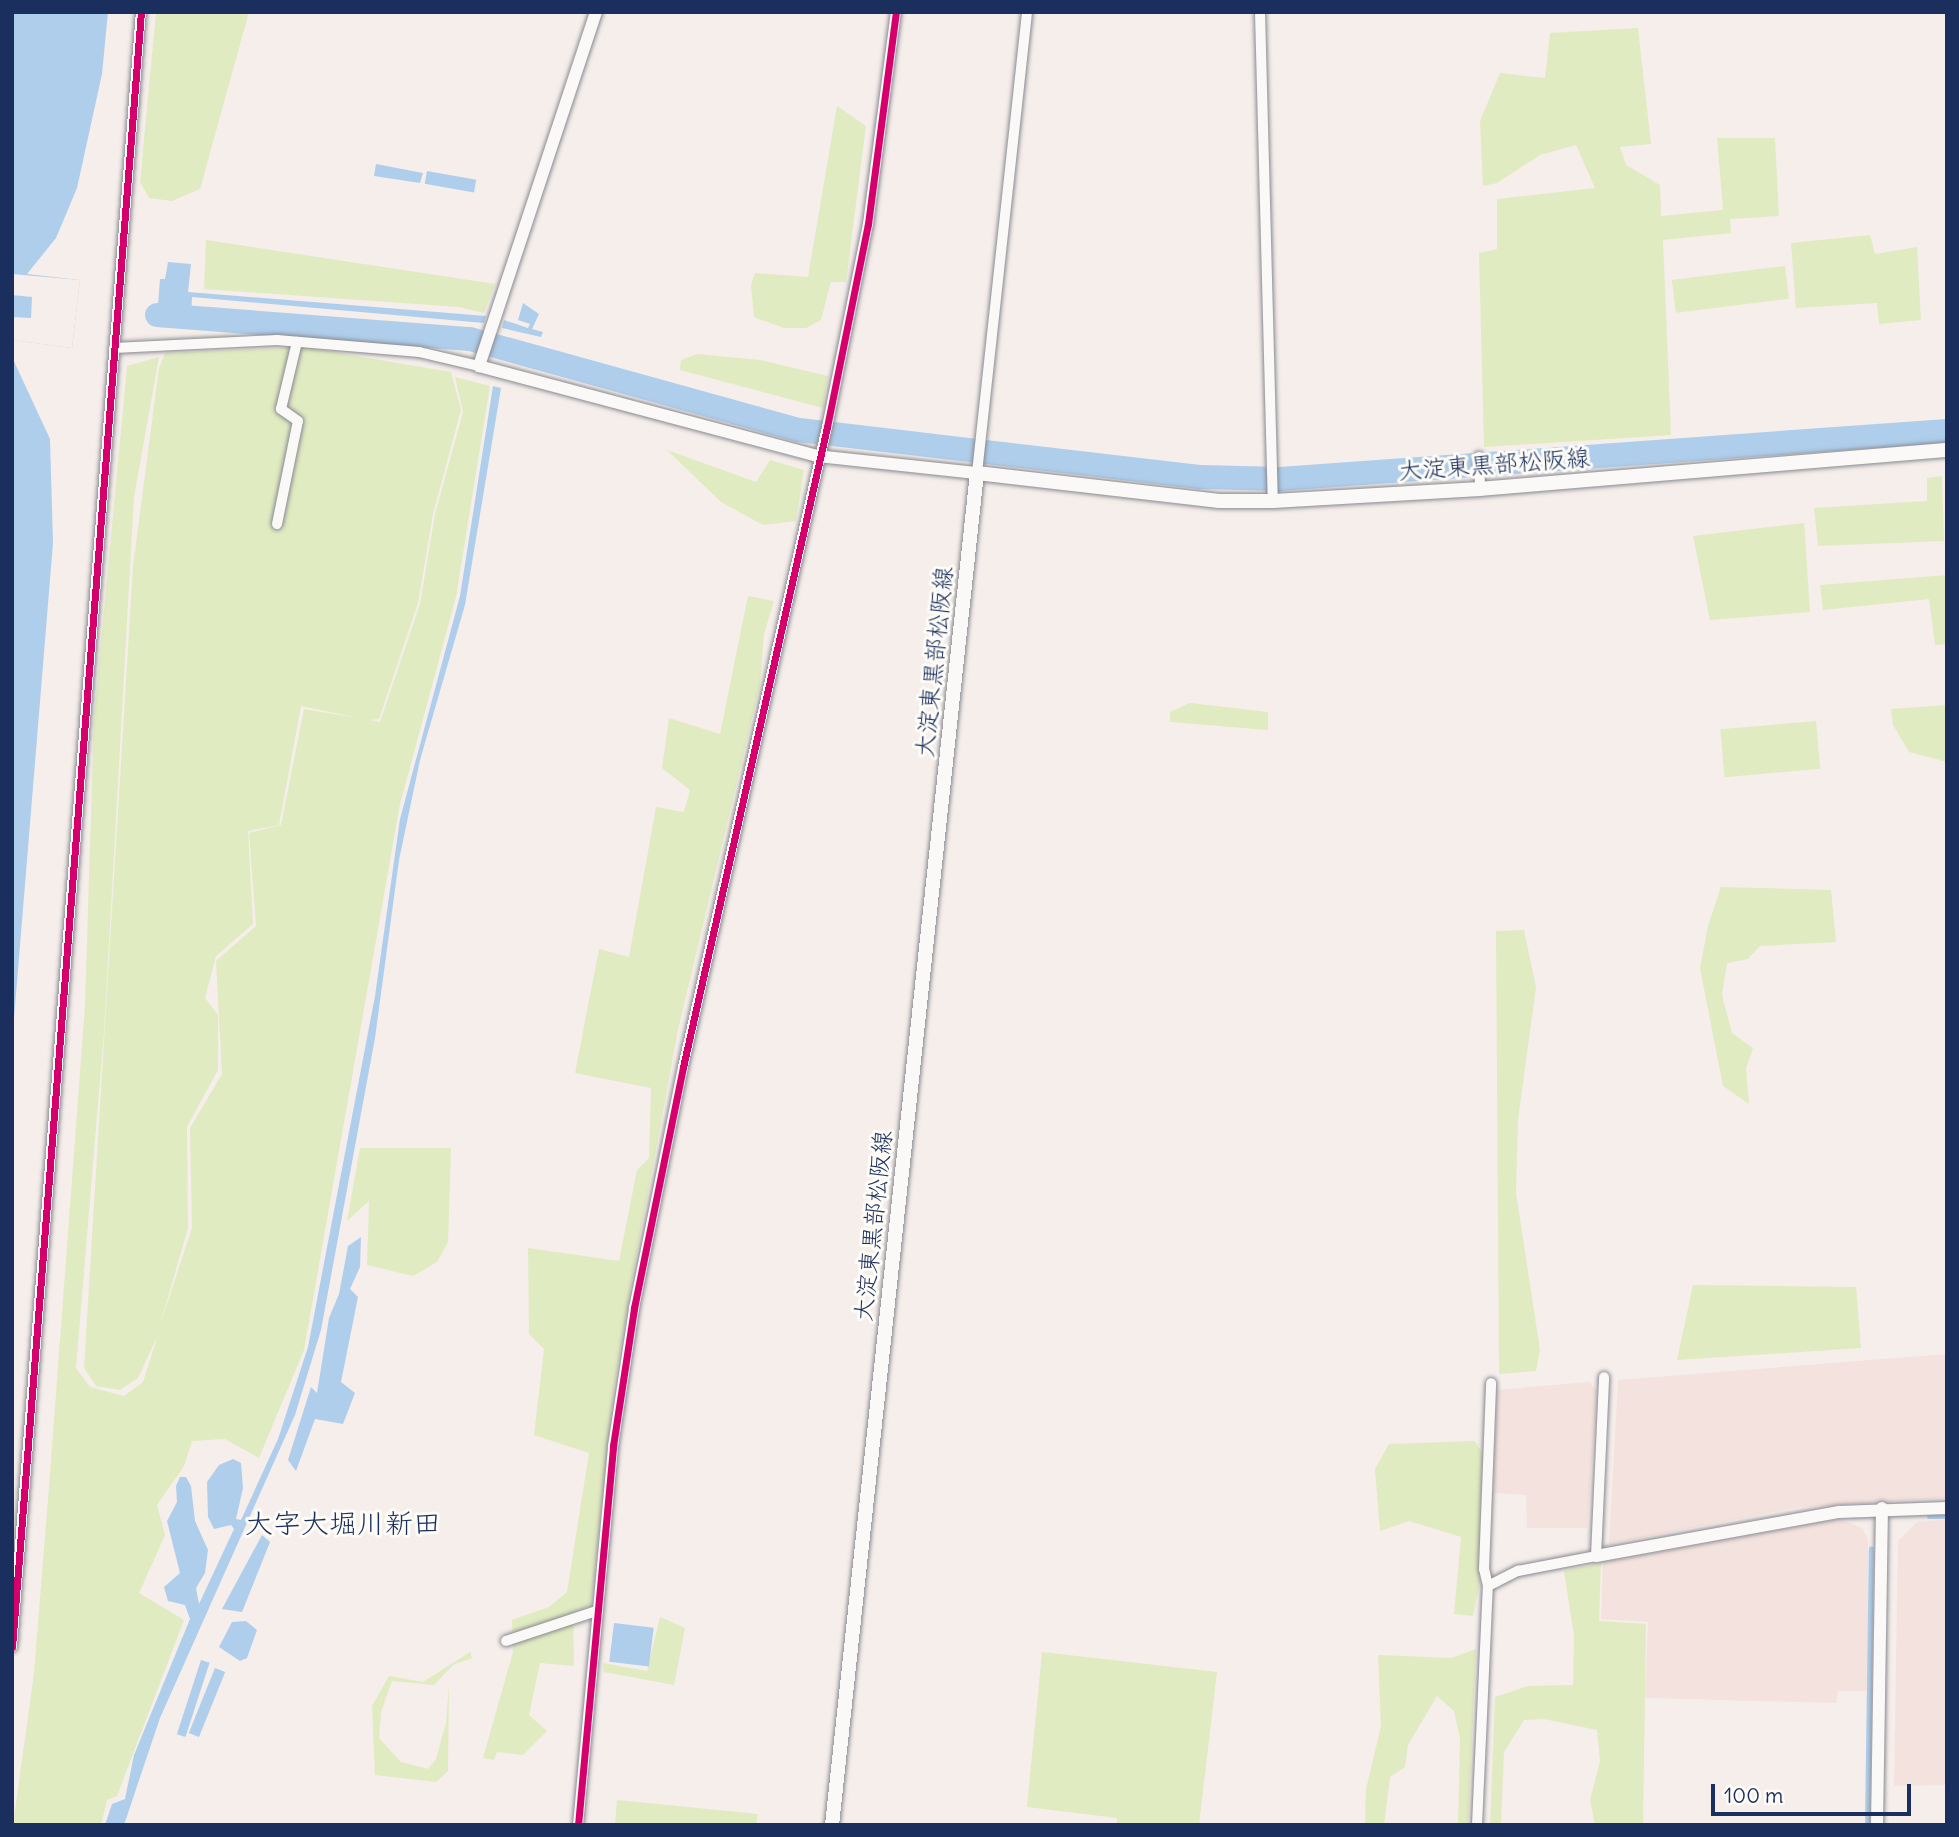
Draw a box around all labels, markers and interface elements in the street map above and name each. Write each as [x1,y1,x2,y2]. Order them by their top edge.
street label: 大淀東黒部松阪線 [1397,443,1591,485]
street label: 大淀東黒部松阪線 [910,565,958,759]
street label: 大淀東黒部松阪線 [849,1129,897,1323]
district label: 大字大堀川新田 [245,1506,441,1540]
scale bar [1714,1770,1913,1814]
text: 100 m [1724,1782,1783,1809]

